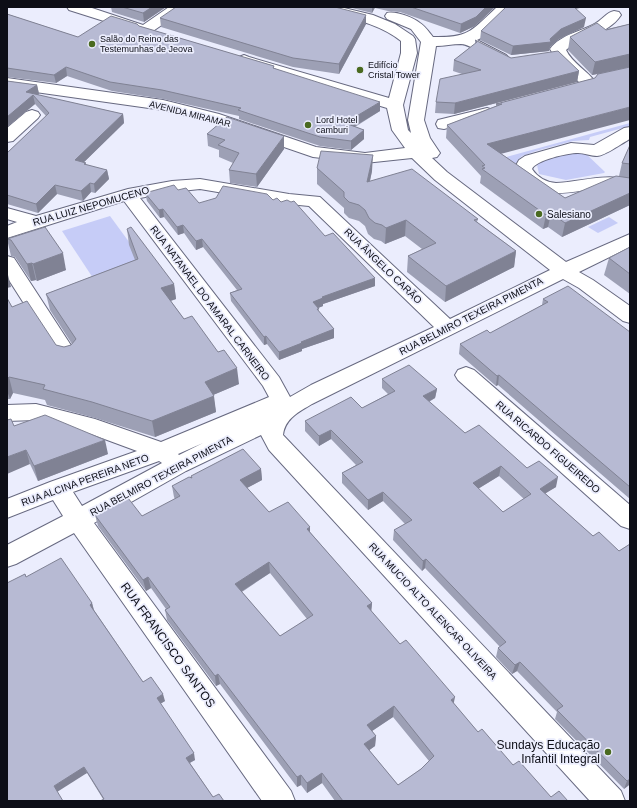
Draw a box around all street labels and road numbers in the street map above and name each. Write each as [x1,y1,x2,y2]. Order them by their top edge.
street label: AVENIDA MIRAMAR [148,99,232,129]
street label: RUA LUIZ NEPOMUCENO [32,184,151,228]
street label: RUA NATANAEL DO AMARAL CARNEIRO [148,224,272,383]
street label: RUA ÂNGELO CARÃO [342,225,425,306]
street label: RUA BELMIRO TEXEIRA PIMENTA [397,275,545,357]
street label: RUA RICARDO FIGUEIREDO [494,399,603,495]
street label: RUA BELMIRO TEXEIRA PIMENTA [88,434,234,518]
street label: RUA ALCINA PEREIRA NETO [20,452,150,508]
street label: RUA MUCIO ALTO ALENCAR OLIVEIRA [367,541,499,682]
street label: RUA FRANCISCO SANTOS [118,580,218,710]

